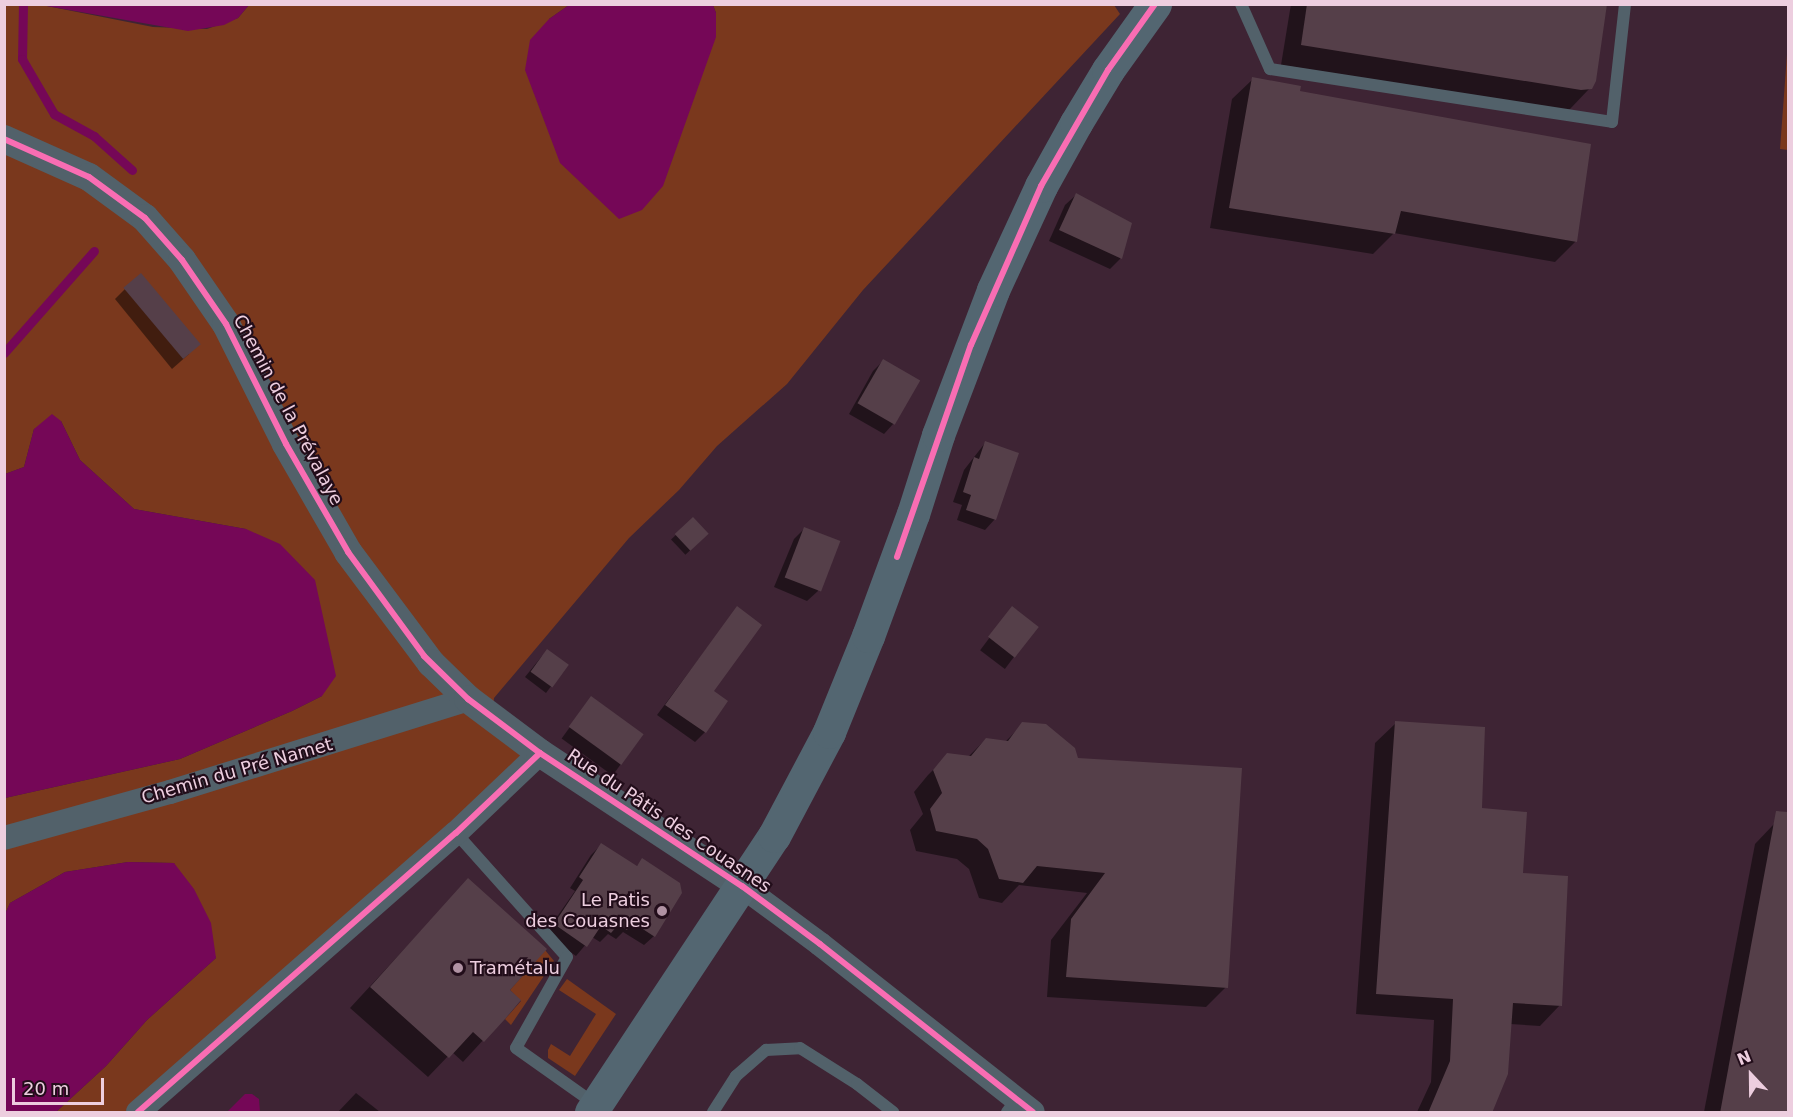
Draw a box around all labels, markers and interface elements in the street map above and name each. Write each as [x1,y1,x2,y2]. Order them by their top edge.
street label: Chemin de la Prévalaye [229,311,347,509]
street label: Chemin du Pré Namet [139,733,335,809]
street label: Rue du Pâtis des Couasnes [563,745,775,897]
place label: Le Patis des Couasnes [525,890,650,932]
marker: Le Patis des Couasnes [655,904,669,918]
place label: Tramétalu [470,957,560,979]
marker: Tramétalu [451,961,465,975]
north arrow [1721,1045,1781,1105]
text: N [1734,1047,1754,1069]
scale bar [15,1066,106,1104]
text: 20 m [23,1078,69,1099]

